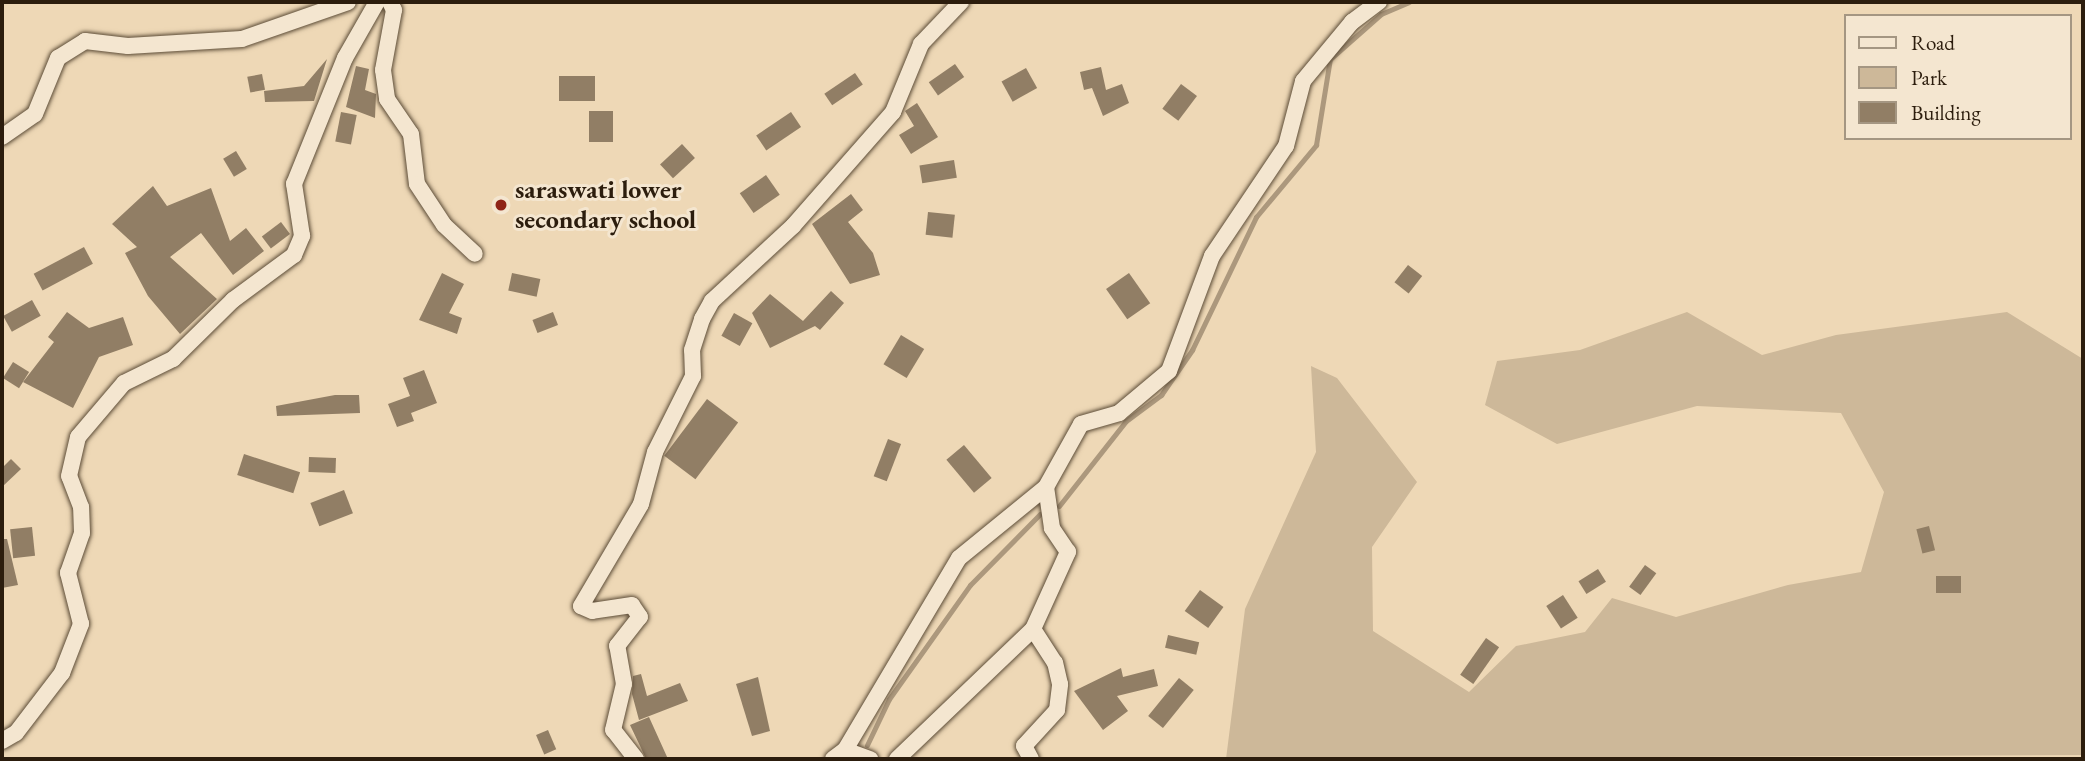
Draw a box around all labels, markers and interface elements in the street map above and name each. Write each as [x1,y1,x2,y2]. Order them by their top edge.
legend [1843,14,2071,140]
text: Road [1911,29,1955,56]
text: Park [1911,64,1947,91]
text: Building [1911,99,1981,126]
place label: saraswati lower secondary school [515,174,696,235]
marker: saraswati lower secondary school [493,197,509,213]

